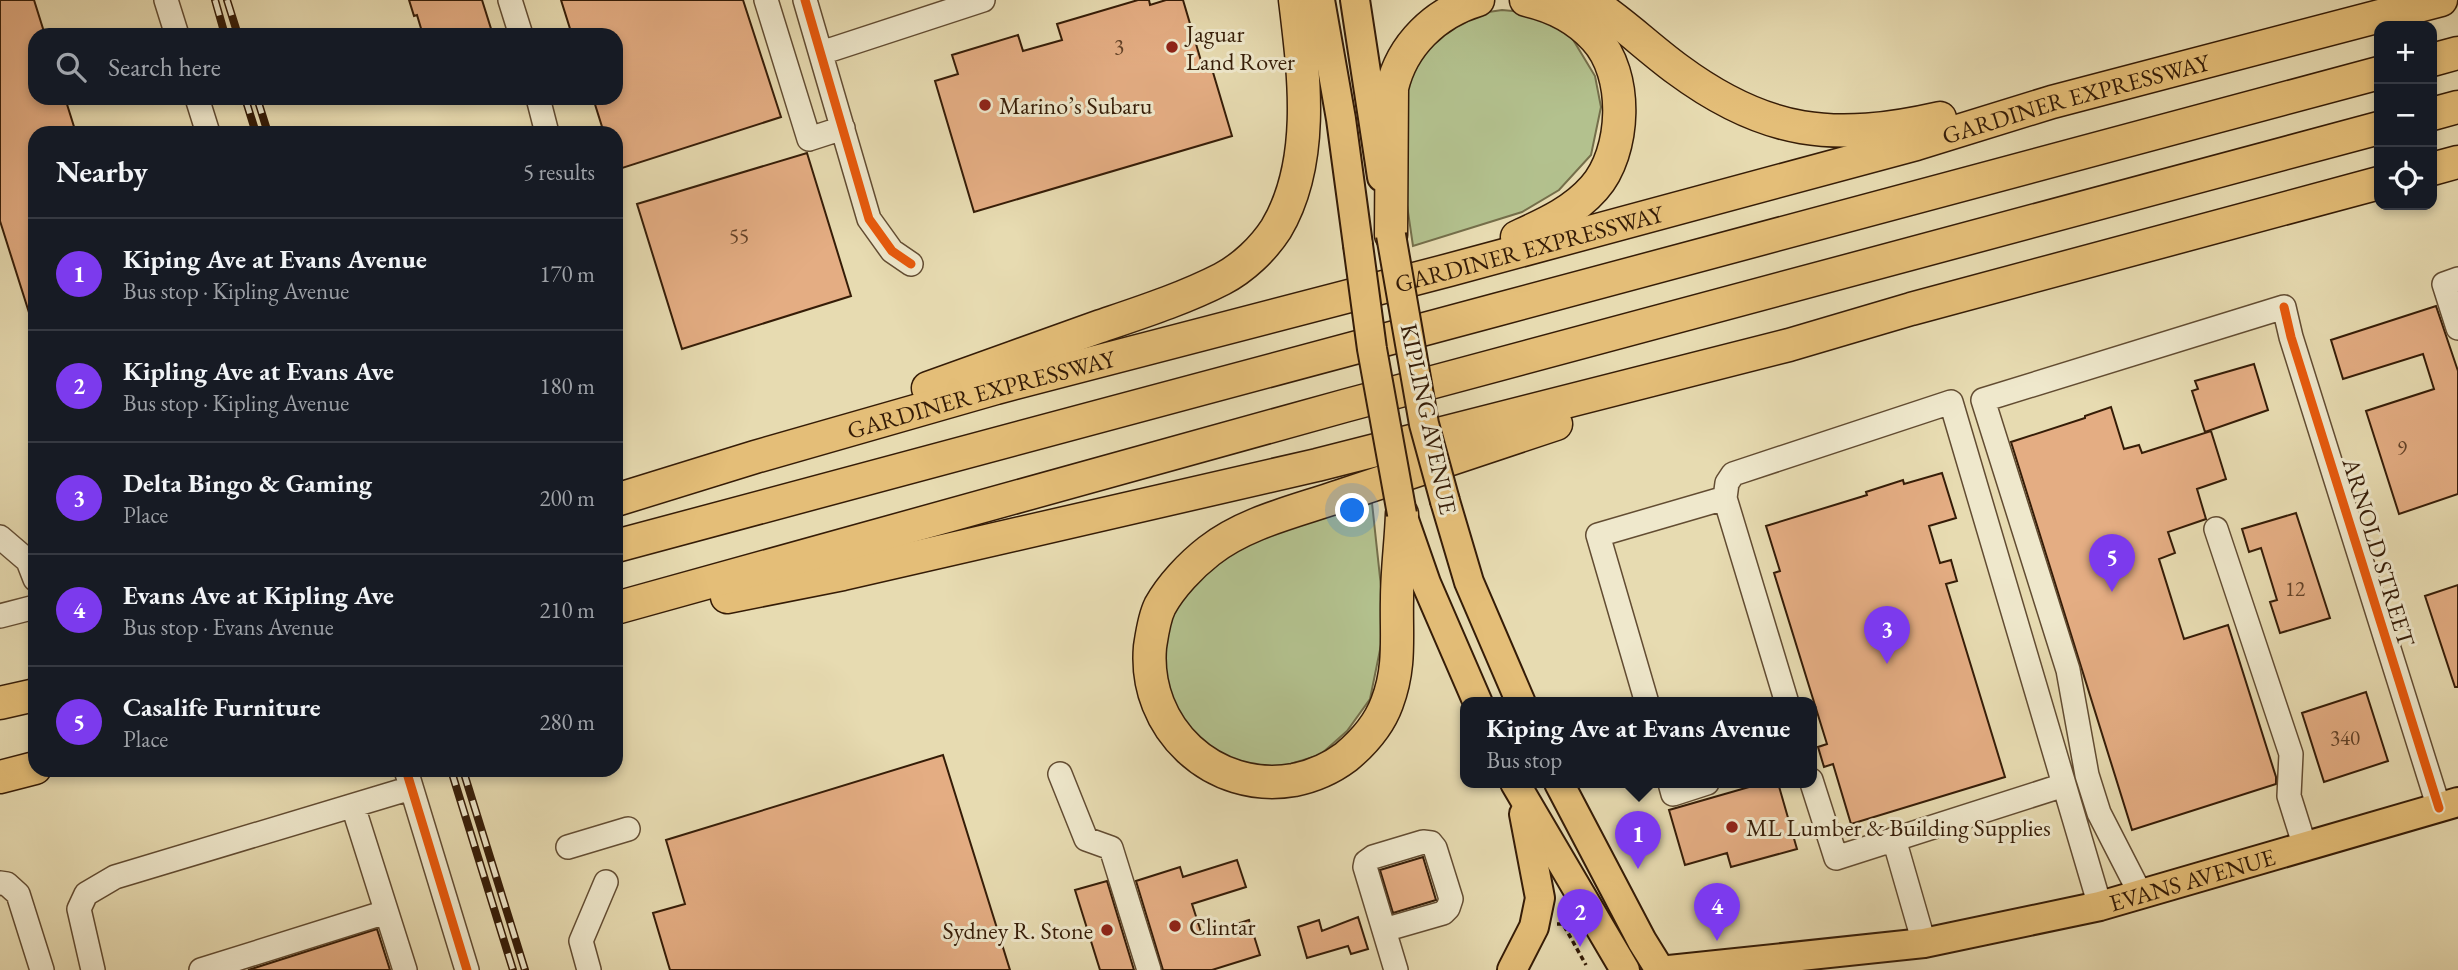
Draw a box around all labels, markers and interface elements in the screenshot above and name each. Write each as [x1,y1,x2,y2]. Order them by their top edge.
place label: Jaguar Land Rover [1184,18,1295,77]
map controls [2374,21,2437,210]
button: + [2374,21,2437,84]
search box [28,28,623,105]
house number: 3 [1114,33,1124,60]
marker: Jaguar Land Rover [1164,39,1180,55]
street label: GARDINER EXPRESSWAY [1938,46,2214,151]
icon: search [52,48,90,86]
text: Search here [108,50,221,84]
button: − [2374,84,2437,147]
place label: Marino’s Subaru [999,90,1153,121]
marker: Marino’s Subaru [977,97,993,113]
button: locate [2374,147,2437,210]
text: Nearby [56,152,148,191]
text: 5 results [523,157,595,187]
street label: GARDINER EXPRESSWAY [1391,197,1667,299]
house number: 55 [729,222,749,249]
text: Kiping Ave at Evans Avenue [123,242,427,276]
text: 1 [73,259,85,289]
text: 170 m [539,259,595,289]
text: Bus stop · Kipling Avenue [123,276,349,306]
street label: KIPLING AVENUE [1394,321,1464,517]
street label: GARDINER EXPRESSWAY [843,342,1119,445]
text: Kipling Ave at Evans Ave [123,354,394,388]
text: 2 [73,371,85,401]
text: 180 m [539,371,595,401]
text: Bus stop · Kipling Avenue [123,388,349,418]
house number: 9 [2397,434,2407,461]
street label: ARNOLD STREET [2335,453,2423,651]
text: Delta Bingo & Gaming [123,466,372,500]
text: 3 [73,483,85,513]
text: 200 m [539,483,595,513]
your location [1335,493,1369,527]
text: Place [123,500,168,530]
pin: 5 [2089,534,2135,592]
house number: 12 [2285,575,2305,602]
text: Evans Ave at Kipling Ave [123,578,394,612]
text: 4 [73,595,85,625]
text: 210 m [539,595,595,625]
pin: 3 [1864,606,1910,664]
text: Bus stop · Evans Avenue [123,612,334,642]
text: Casalife Furniture [123,690,321,724]
popup [1460,697,1817,788]
text: 5 [73,707,85,737]
text: 280 m [539,707,595,737]
text: Kiping Ave at Evans Avenue [1487,711,1790,745]
text: Place [123,724,168,754]
house number: 340 [2330,724,2360,751]
text: Bus stop [1487,745,1562,775]
pin: 1 [1615,811,1661,869]
place label: ML Lumber & Building Supplies [1746,812,2051,843]
marker: ML Lumber & Building Supplies [1724,819,1740,835]
street label: EVANS AVENUE [2105,841,2279,918]
pin: 4 [1694,883,1740,941]
pin: 2 [1557,889,1603,947]
place label: Clintar [1189,911,1255,942]
place label: Sydney R. Stone [942,915,1093,946]
marker: Clintar [1167,918,1183,934]
marker: Sydney R. Stone [1099,922,1115,938]

